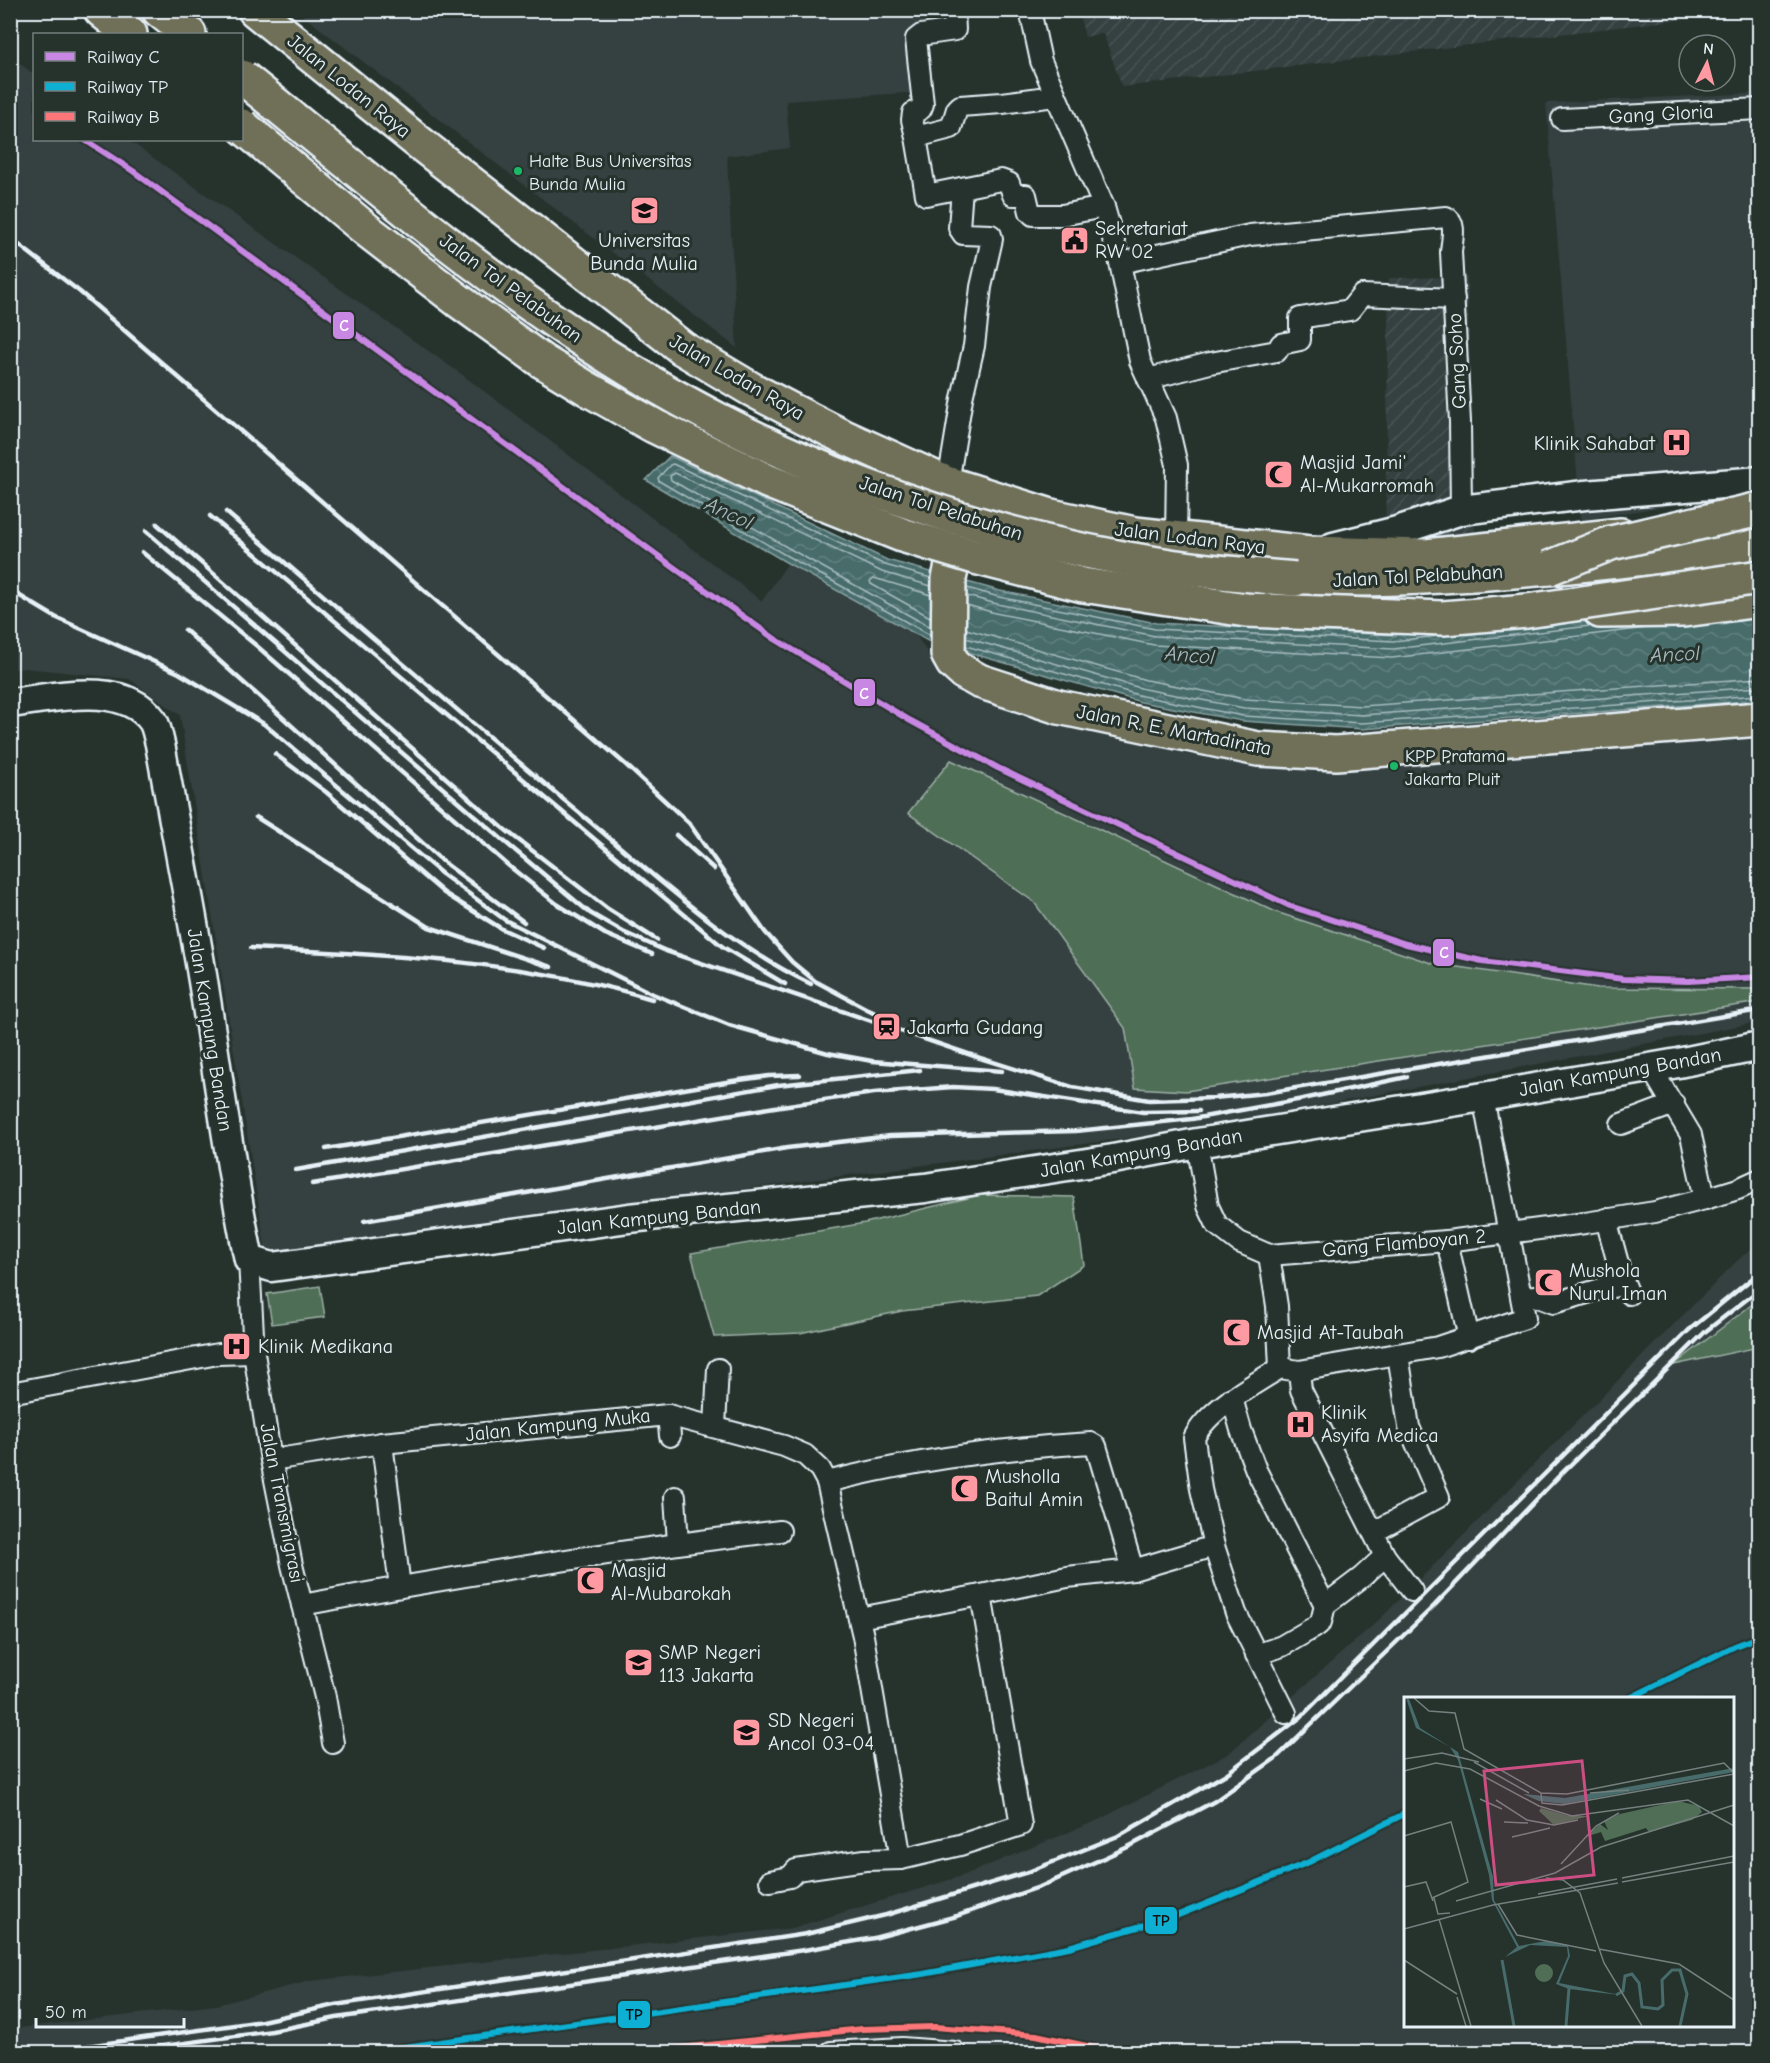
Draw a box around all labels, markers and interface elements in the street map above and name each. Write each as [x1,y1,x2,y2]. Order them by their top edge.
street label: Jalan Lodan Raya [283,29,415,143]
legend [33,33,243,141]
north arrow [1677,33,1737,93]
text: N [1702,40,1715,59]
text: Railway C [87,47,160,68]
text: Railway TP [87,77,168,98]
street label: Gang Gloria [1608,100,1714,128]
text: Railway B [87,107,160,128]
place label: Halte Bus Universitas Bunda Mulia [529,151,692,195]
marker: Halte Bus Universitas Bunda Mulia [512,165,524,177]
school or university icon: Universitas Bunda Mulia [628,194,660,226]
place label: Sekretariat RW 02 [1095,217,1189,263]
public building icon: Sekretariat RW 02 [1058,224,1090,256]
street label: Jalan Tol Pelabuhan [435,229,587,347]
place label: Universitas Bunda Mulia [590,229,698,275]
line badge: C [332,311,355,340]
street label: Gang Soho [1443,313,1471,409]
text: C [339,317,349,335]
street label: Jalan Lodan Raya [666,329,808,425]
hospital icon: Klinik Sahabat [1660,427,1692,459]
place label: Klinik Sahabat [1534,432,1656,455]
place label: Masjid Jami' Al-Mukarromah [1300,451,1434,497]
mosque icon: Masjid Jami' Al-Mukarromah [1263,458,1295,490]
street label: Jalan Tol Pelabuhan [856,471,1026,545]
water label: Ancol [700,491,757,535]
street label: Jalan Lodan Raya [1113,517,1267,559]
street label: Jalan Tol Pelabuhan [1332,560,1504,592]
water label: Ancol [1163,641,1216,669]
water label: Ancol [1649,641,1701,667]
line badge: C [853,678,876,707]
text: C [859,685,869,703]
street label: Jalan R. E. Martadinata [1075,700,1273,760]
place label: KPP Pratama Jakarta Pluit [1405,746,1506,790]
marker: KPP Pratama Jakarta Pluit [1388,760,1400,772]
street label: Jalan Kampung Bandan [183,927,237,1133]
line badge: C [1432,938,1455,967]
text: C [1439,944,1449,962]
station icon: Jakarta Gudang [870,1011,902,1043]
place label: Jakarta Gudang [907,1016,1043,1039]
street label: Jalan Kampung Bandan [1517,1043,1723,1101]
street label: Jalan Kampung Bandan [1038,1124,1244,1182]
street label: Jalan Kampung Bandan [556,1195,762,1239]
street label: Gang Flamboyan 2 [1321,1224,1487,1262]
place label: Mushola Nurul Iman [1569,1259,1667,1305]
mosque icon: Mushola Nurul Iman [1532,1266,1564,1298]
mosque icon: Masjid At-Taubah [1220,1316,1252,1348]
place label: Masjid At-Taubah [1257,1321,1404,1344]
hospital icon: Klinik Medikana [221,1330,253,1362]
place label: Klinik Medikana [258,1335,393,1358]
place label: Klinik Asyifa Medica [1321,1401,1439,1447]
street label: Jalan Kampung Muka [464,1404,652,1446]
hospital icon: Klinik Asyifa Medica [1284,1408,1316,1440]
street label: Jalan Transmigrasi [255,1421,309,1585]
place label: Musholla Baitul Amin [985,1465,1083,1511]
mosque icon: Musholla Baitul Amin [948,1472,980,1504]
place label: Masjid Al-Mubarokah [611,1559,732,1605]
mosque icon: Masjid Al-Mubarokah [574,1565,606,1597]
place label: SMP Negeri 113 Jakarta [659,1641,761,1687]
school or university icon: SMP Negeri 113 Jakarta [622,1647,654,1679]
inset map [1404,1697,1734,2027]
place label: SD Negeri Ancol 03-04 [768,1709,874,1755]
school or university icon: SD Negeri Ancol 03-04 [731,1716,763,1748]
line badge: TP [1144,1906,1178,1935]
text: TP [1152,1912,1170,1930]
scale bar [36,1991,184,2029]
line badge: TP [617,2000,651,2029]
text: 50 m [45,2002,87,2023]
text: TP [625,2006,643,2024]

